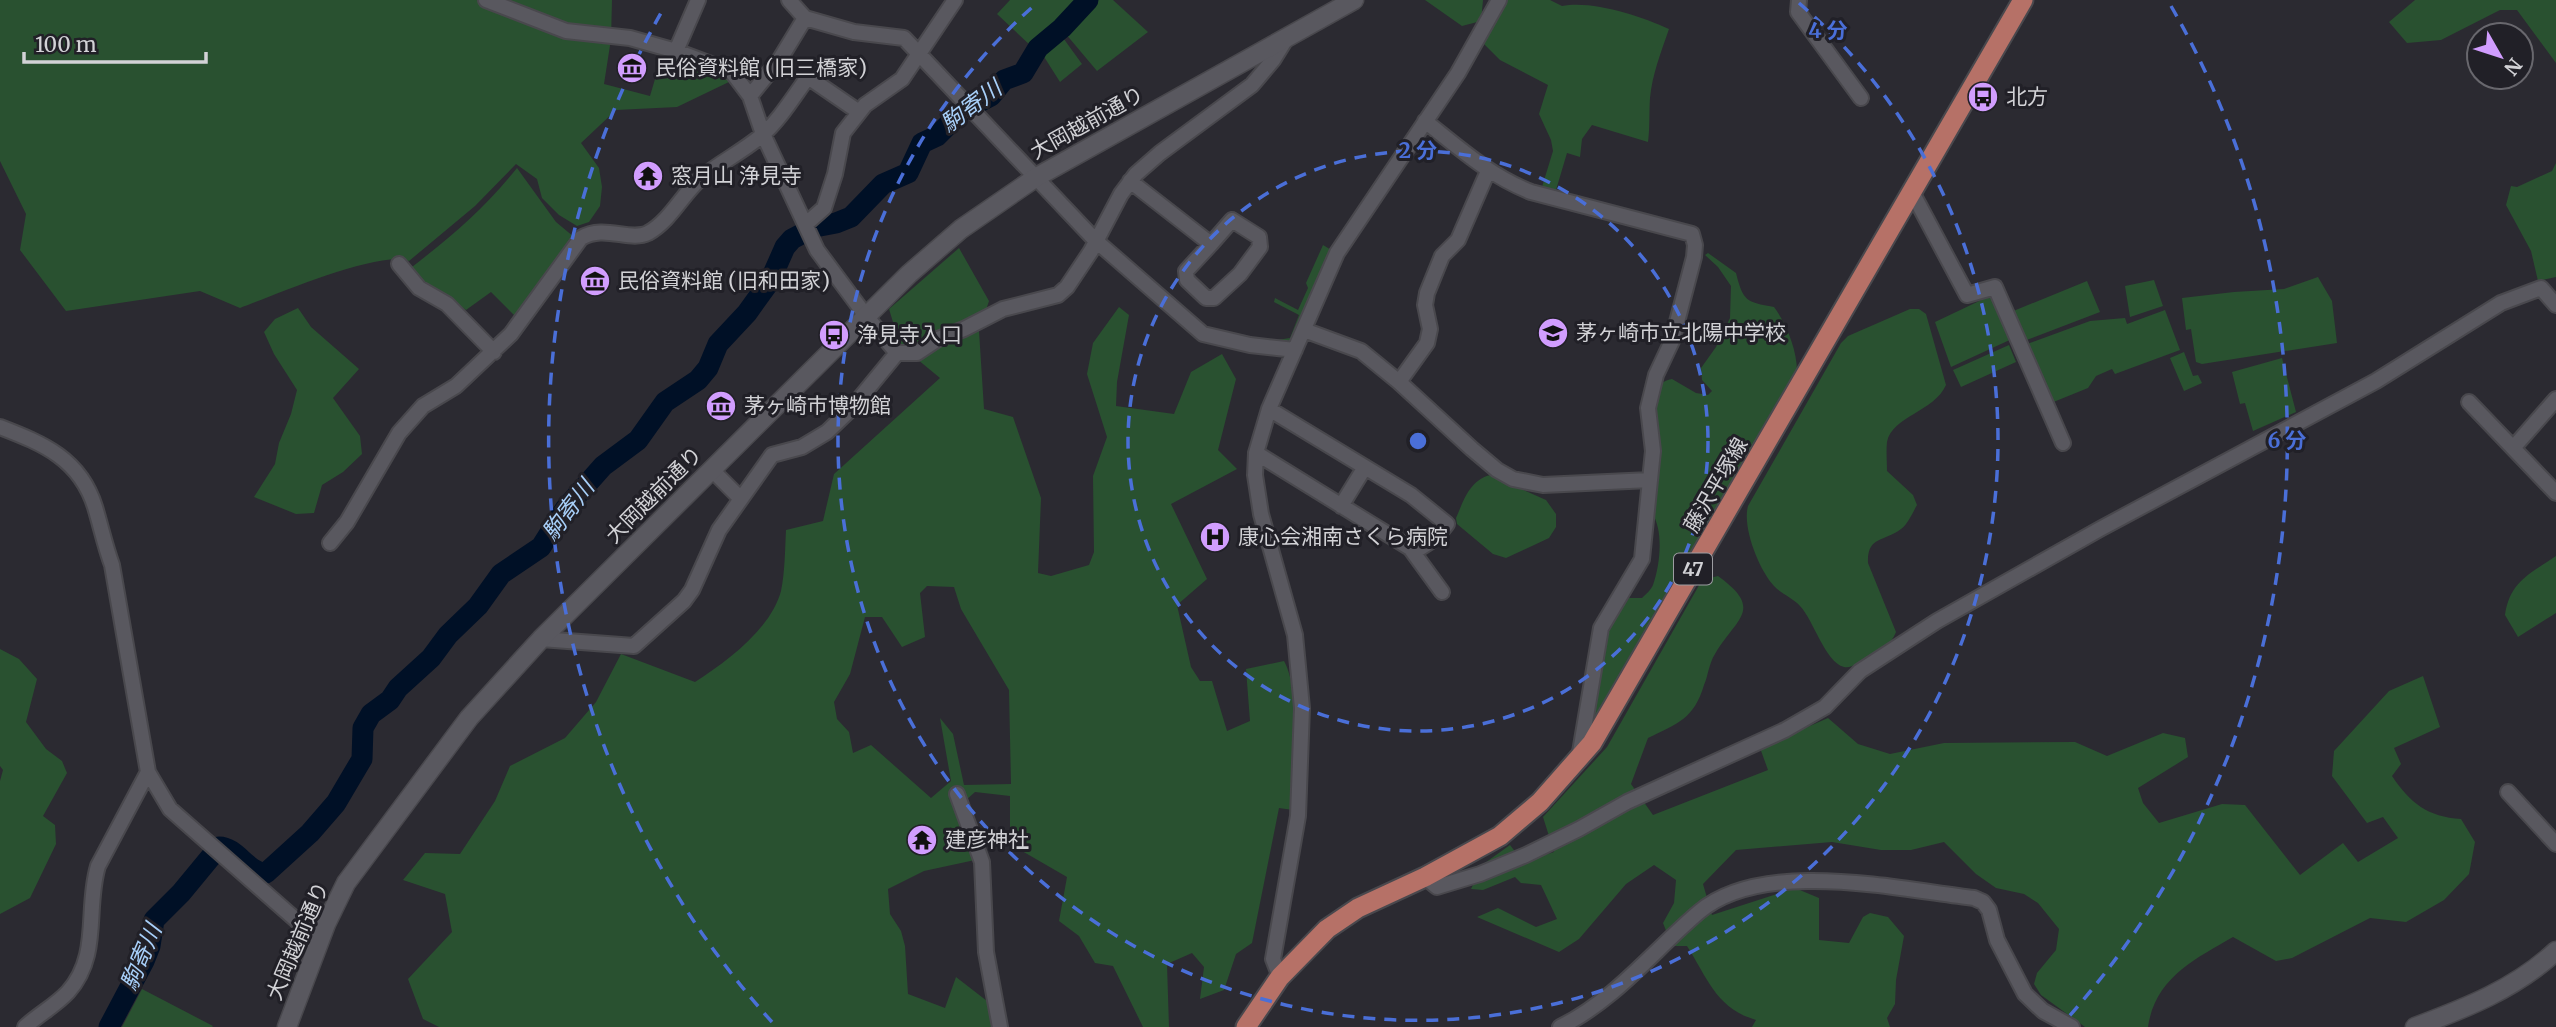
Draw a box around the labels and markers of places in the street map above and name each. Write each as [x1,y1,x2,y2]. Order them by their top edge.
museum icon: 民俗資料館 (旧三橋家) [615,51,649,85]
place label: 民俗資料館 (旧三橋家) [655,54,867,81]
bus stop icon: 北方 [1966,80,2000,114]
place label: 北方 [2006,83,2048,110]
temple icon: 窓月山 浄見寺 [631,159,665,193]
place label: 窓月山 浄見寺 [671,162,802,189]
museum icon: 民俗資料館 (旧和田家) [578,264,612,298]
place label: 民俗資料館 (旧和田家) [618,267,830,294]
school or university icon: 茅ヶ崎市立北陽中学校 [1536,316,1570,350]
bus stop icon: 浄見寺入口 [817,318,851,352]
place label: 茅ヶ崎市立北陽中学校 [1576,319,1786,346]
place label: 浄見寺入口 [857,321,962,348]
museum icon: 茅ヶ崎市博物館 [704,389,738,423]
place label: 茅ヶ崎市博物館 [744,392,891,419]
centre of rings [1406,429,1430,453]
hospital icon: 康心会湘南さくら病院 [1198,520,1232,554]
place label: 康心会湘南さくら病院 [1238,523,1448,550]
temple icon: 建彦神社 [905,823,939,857]
place label: 建彦神社 [945,826,1029,853]

